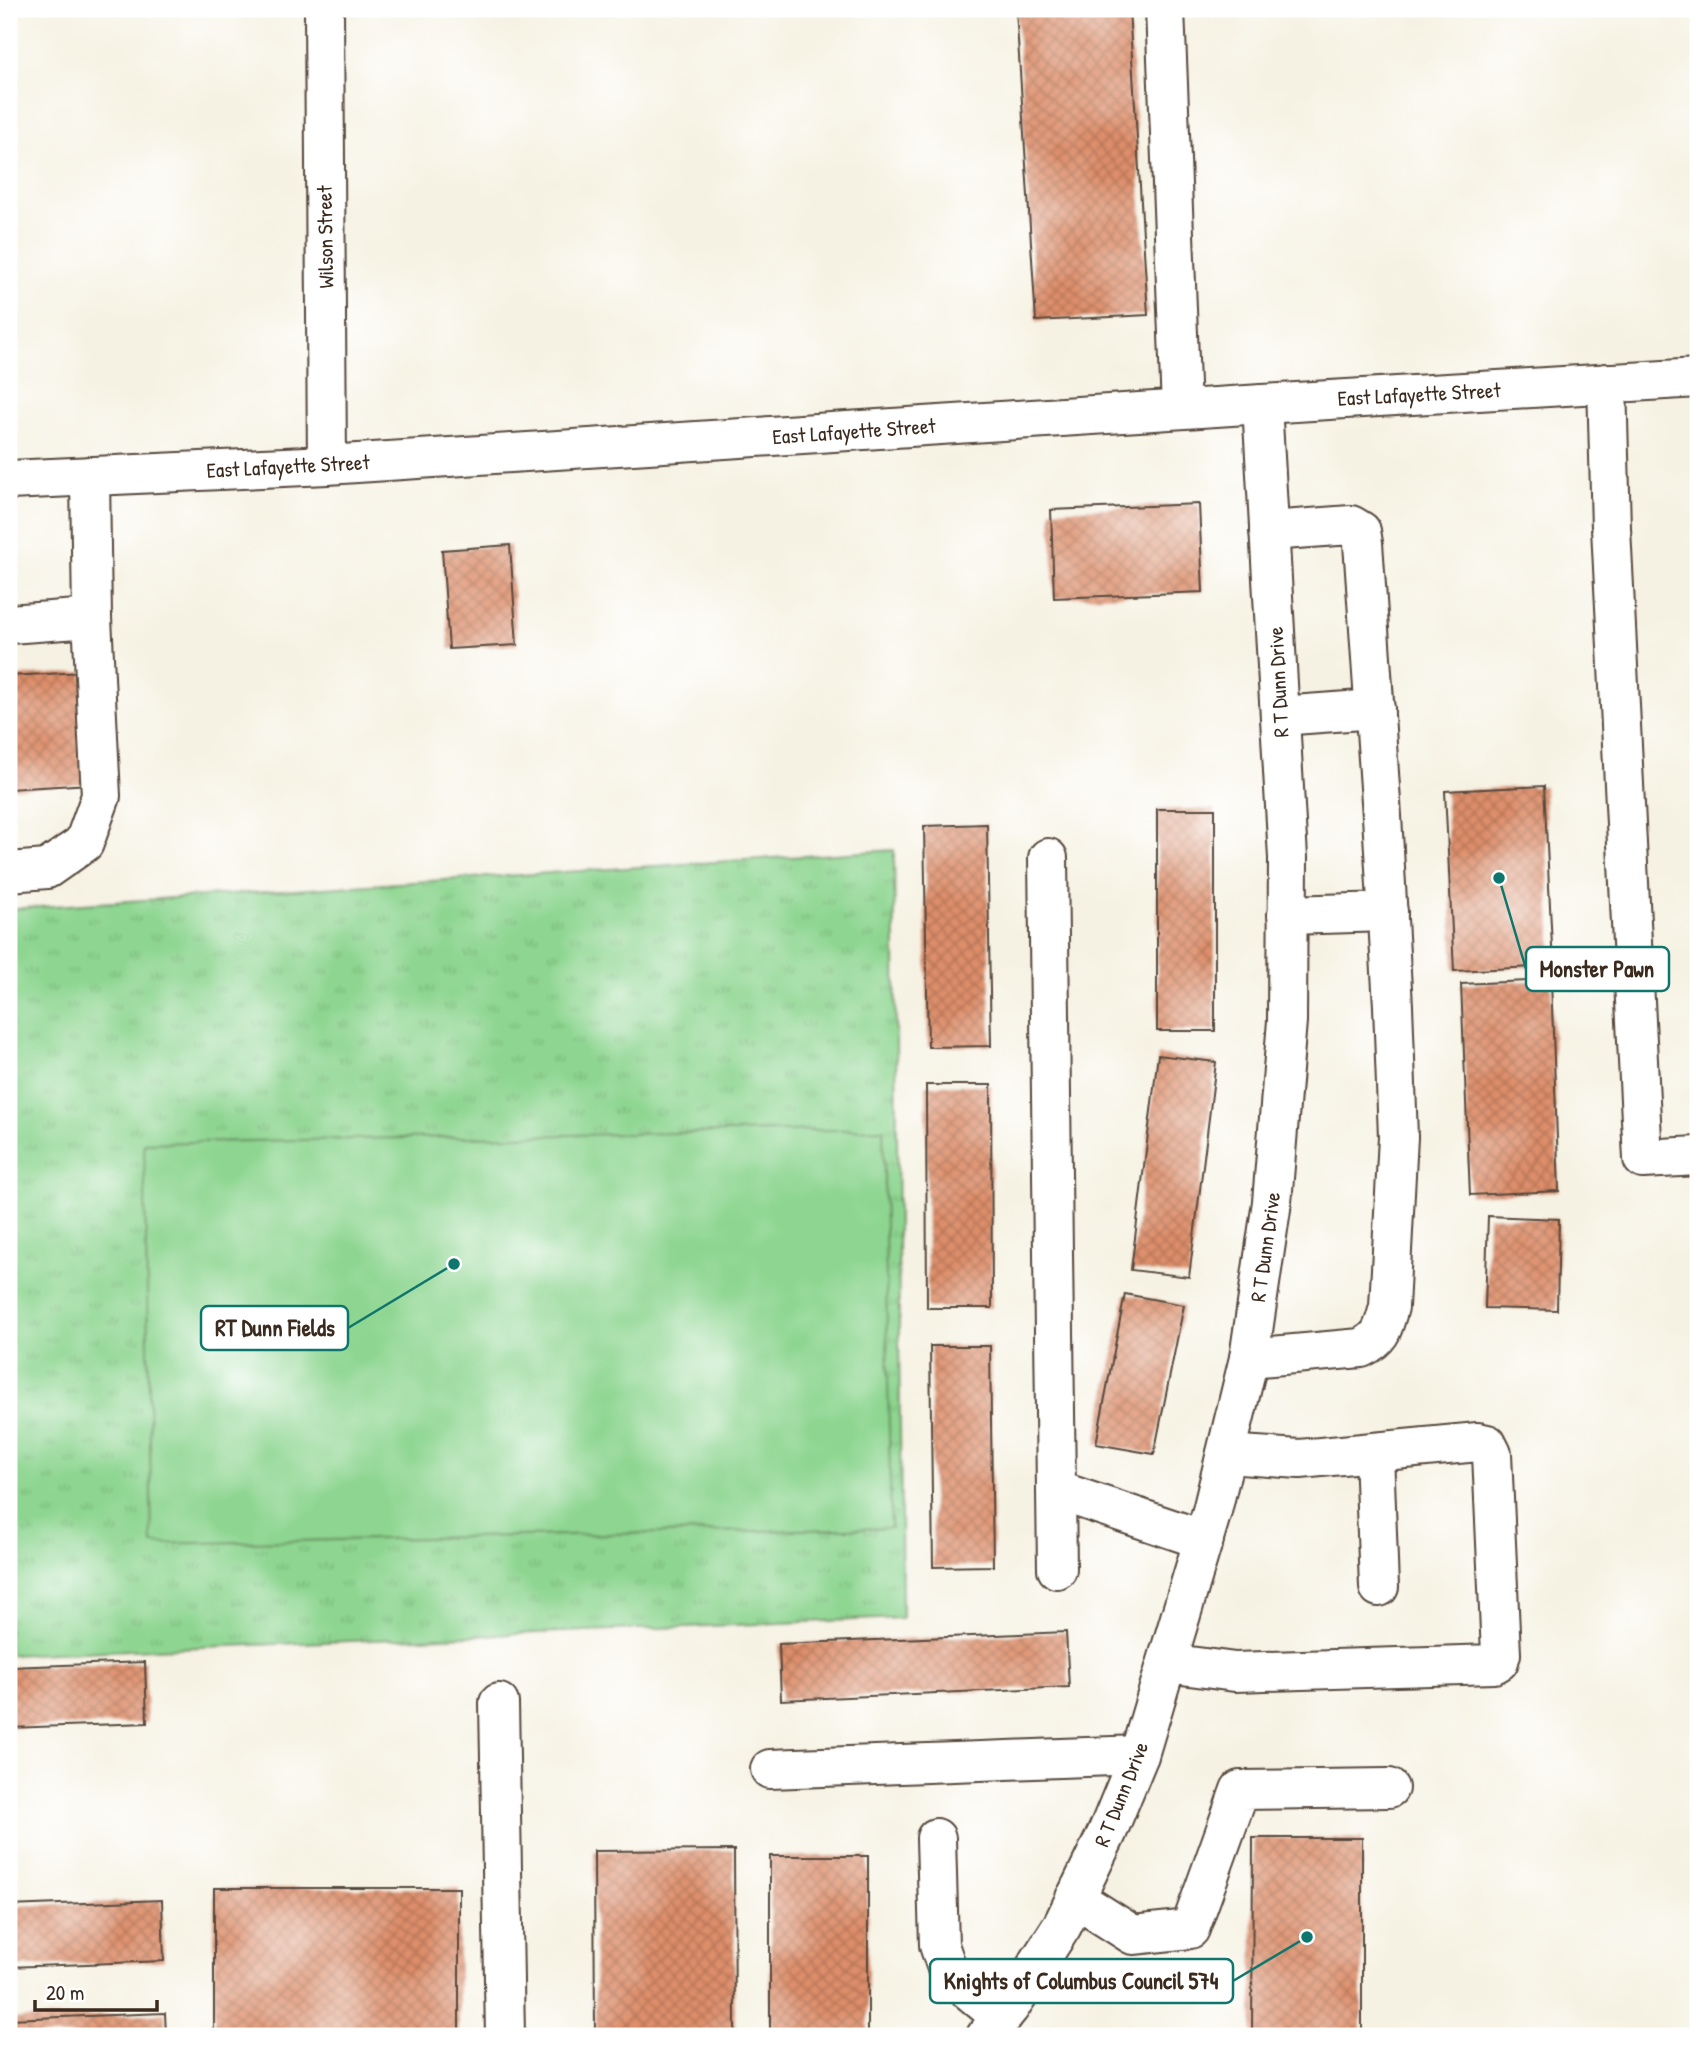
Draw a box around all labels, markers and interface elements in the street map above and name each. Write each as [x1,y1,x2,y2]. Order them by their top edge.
street label: Wilson Street [310,184,340,289]
street label: East Lafayette Street [1337,375,1502,413]
street label: East Lafayette Street [772,411,937,451]
street label: East Lafayette Street [206,447,371,485]
street label: R T Dunn Drive [1261,626,1295,738]
callout: Monster Pawn [1526,947,1669,991]
text: Monster Pawn [1540,953,1654,984]
street label: R T Dunn Drive [1243,1190,1287,1304]
callout: RT Dunn Fields [201,1306,348,1350]
text: RT Dunn Fields [215,1312,335,1343]
street label: R T Dunn Drive [1087,1737,1155,1851]
callout: Knights of Columbus Council 574 [930,1959,1233,2003]
text: Knights of Columbus Council 574 [944,1965,1219,1997]
scale bar [35,1968,158,2012]
text: 20 m [46,1978,84,2007]

